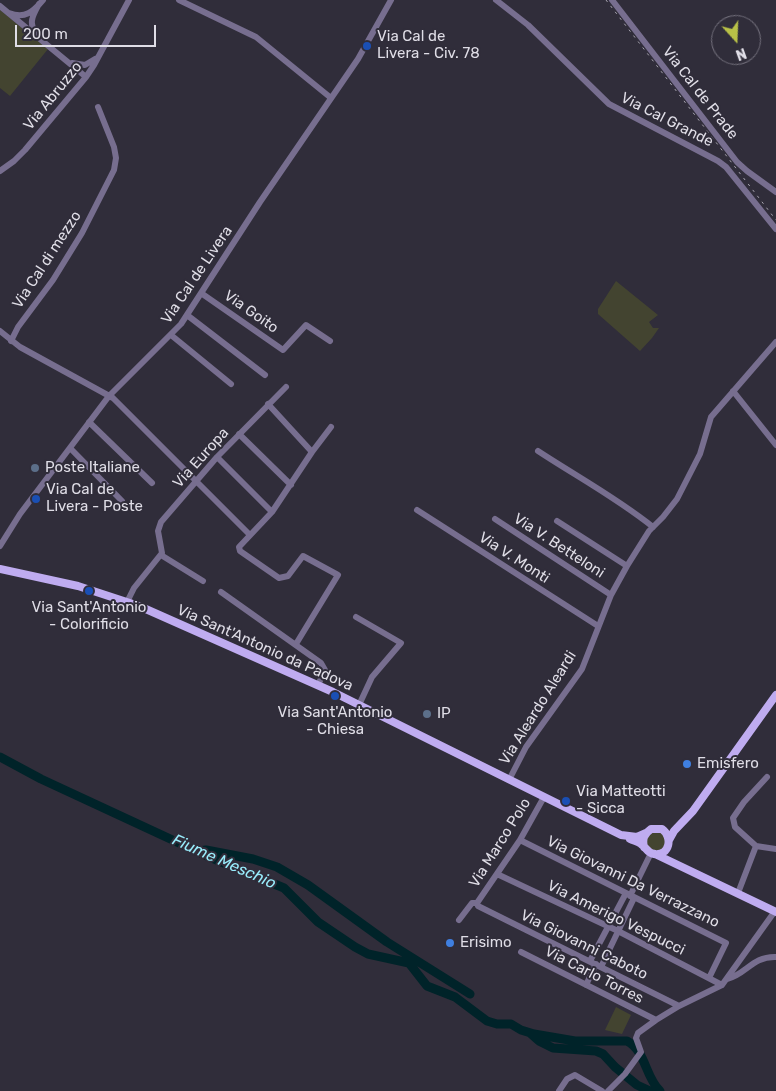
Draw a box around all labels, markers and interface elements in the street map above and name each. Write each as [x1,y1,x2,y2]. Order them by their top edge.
scale bar [18,15,159,47]
north arrow [711,15,761,65]
text: 200 m [23,25,68,43]
place label: Via Cal de Livera - Civ. 78 [377,28,480,63]
marker: Via Cal de Livera - Civ. 78 [361,40,373,52]
street label: Via Cal de Prade [658,43,742,143]
text: N [733,44,749,63]
street label: Via Abruzzo [20,58,86,134]
street label: Via Cal Grande [618,89,716,151]
street label: Via Cal di mezzo [9,208,85,312]
street label: Via Cal de Livera [158,223,236,327]
street label: Via Goito [220,287,282,337]
street label: Via Europa [169,424,233,492]
place label: Poste Italiane [45,459,140,477]
marker: Poste Italiane [29,462,41,474]
place label: Via Cal de Livera - Poste [46,481,143,516]
marker: Via Cal de Livera - Poste [30,493,42,505]
street label: Via V. Betteloni [510,510,608,582]
street label: Via V. Monti [475,529,553,587]
marker: Via Sant'Antonio - Colorificio [83,585,95,597]
place label: Via Sant'Antonio - Colorificio [32,599,146,634]
street label: Via Sant'Antonio da Padova [174,601,356,695]
street label: Via Aleardo Aleardi [496,648,580,768]
marker: Via Sant'Antonio - Chiesa [329,690,341,702]
place label: Via Sant'Antonio - Chiesa [278,704,392,739]
place label: IP [437,705,451,723]
marker: IP [421,708,433,720]
place label: Emisfero [697,755,759,773]
marker: Emisfero [681,758,693,770]
place label: Via Matteotti - Sicca [576,783,666,818]
street label: Via Marco Polo [465,795,535,891]
marker: Via Matteotti - Sicca [560,795,572,807]
water label: Fiume Meschio [169,831,279,893]
street label: Via Giovanni Da Verrazzano [544,832,722,932]
street label: Via Amerigo Vespucci [544,877,688,959]
street label: Via Giovanni Caboto [517,906,651,984]
place label: Erisimo [460,934,512,952]
marker: Erisimo [444,937,456,949]
street label: Via Carlo Torres [542,942,646,1008]

